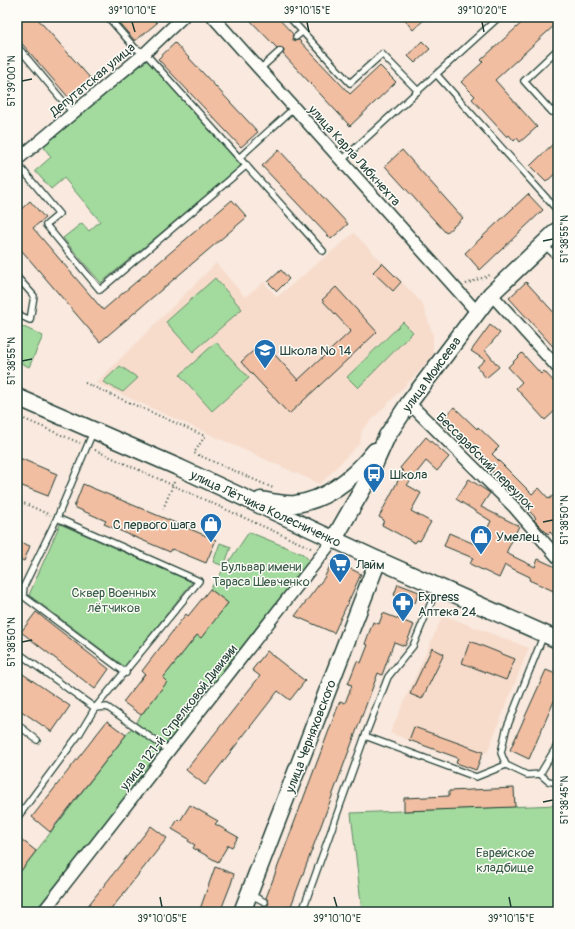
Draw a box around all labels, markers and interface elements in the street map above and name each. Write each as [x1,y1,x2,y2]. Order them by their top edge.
text: 39°10'10"E [108,5,156,17]
text: 39°10'15"E [284,5,330,17]
text: 39°10'20"E [457,5,507,17]
street label: Депутатская улица [46,40,138,121]
text: 51°39'00"N [6,55,18,106]
street label: улица Карла Либкнехта [304,101,404,209]
text: 51°38'55"N [559,215,571,263]
street label: улица Моисеева [399,334,464,416]
text: 51°38'55"N [6,337,18,385]
school or university icon: Школа № 14 [252,337,278,370]
place label: Школа № 14 [280,343,352,359]
street label: Бессарабский переулок [433,409,538,514]
bus stop icon: Школа [361,461,387,494]
street label: улица Лётчика Колесниченко [187,467,343,551]
place label: Школа [390,467,427,483]
text: 51°38'50"N [559,495,571,545]
shop icon: С первого шага [198,511,224,544]
place label: С первого шага [113,517,196,533]
shop icon: Умелец [468,523,494,556]
place label: Умелец [496,529,540,545]
supermarket icon: Лайм [327,551,353,584]
place label: Лайм [355,557,385,573]
park label: Бульвар имени Тараса Шевченко [212,559,310,590]
park label: Сквер Военных лётчиков [71,585,157,616]
place label: Express Аптека 24 [418,589,477,620]
pharmacy icon: Express Аптека 24 [390,590,416,623]
text: 51°38'50"N [6,617,18,667]
street label: улица 121-й Стрелковой Дивизии [116,641,241,795]
street label: улица Черняховского [282,678,340,796]
text: 51°38'45"N [559,776,571,824]
park label: Еврейское кладбище [476,845,535,876]
text: 39°10'05"E [137,913,187,925]
text: 39°10'10"E [313,913,361,925]
text: 39°10'15"E [488,913,534,925]

